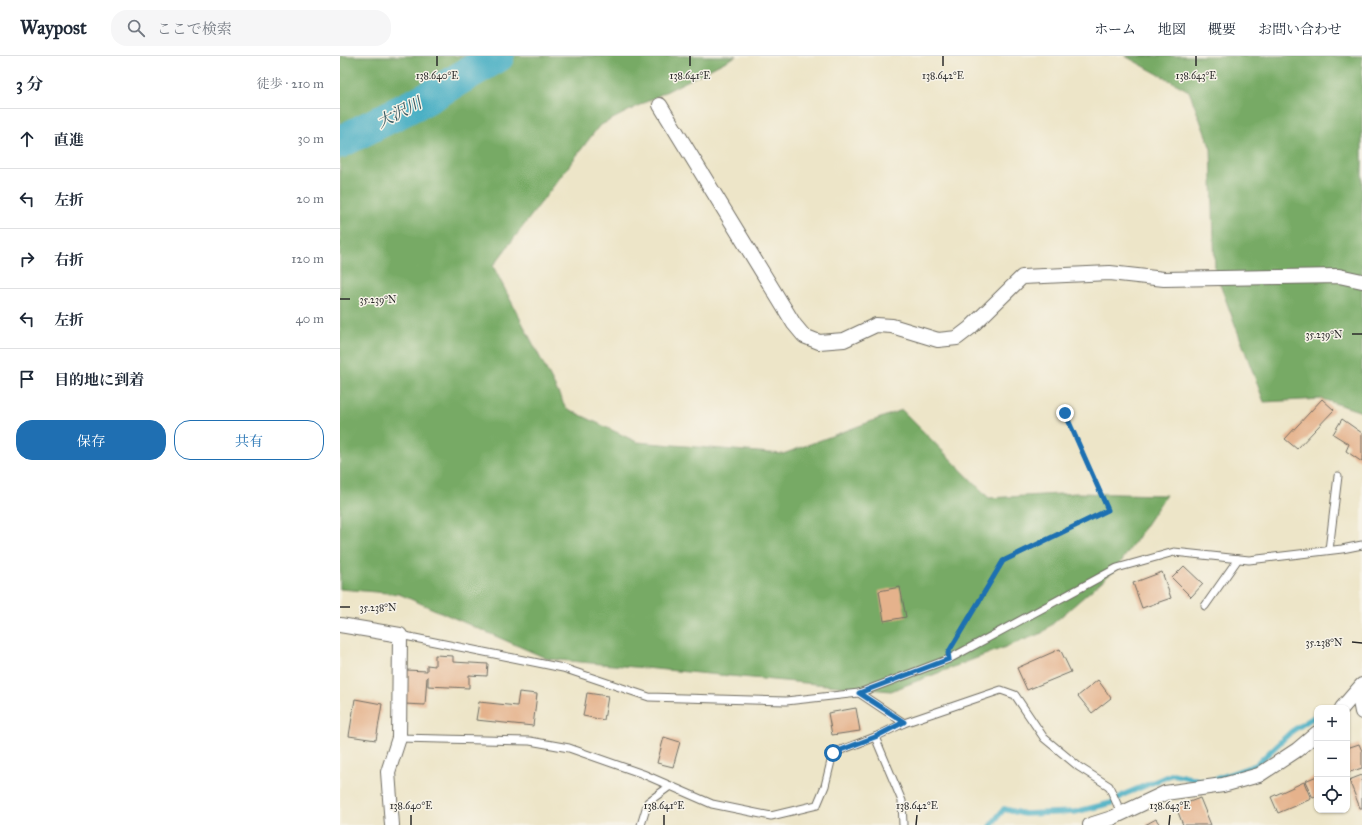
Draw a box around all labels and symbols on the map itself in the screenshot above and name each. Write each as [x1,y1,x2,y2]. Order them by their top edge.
text: 138.640°E [416,70,458,82]
text: 138.641°E [670,70,710,82]
text: 138.642°E [922,70,964,82]
text: 138.643°E [1176,70,1216,82]
water label: 大沢川 [374,92,427,132]
text: 35.239°N [360,294,397,306]
text: 35.239°N [1306,329,1343,341]
route end [1056,404,1074,422]
text: 35.238°N [360,602,397,614]
text: 35.238°N [1306,637,1343,649]
route start [824,744,842,762]
text: 138.640°E [390,800,432,812]
text: 138.641°E [644,800,684,812]
text: 138.642°E [896,800,938,812]
text: 138.643°E [1150,800,1190,812]

